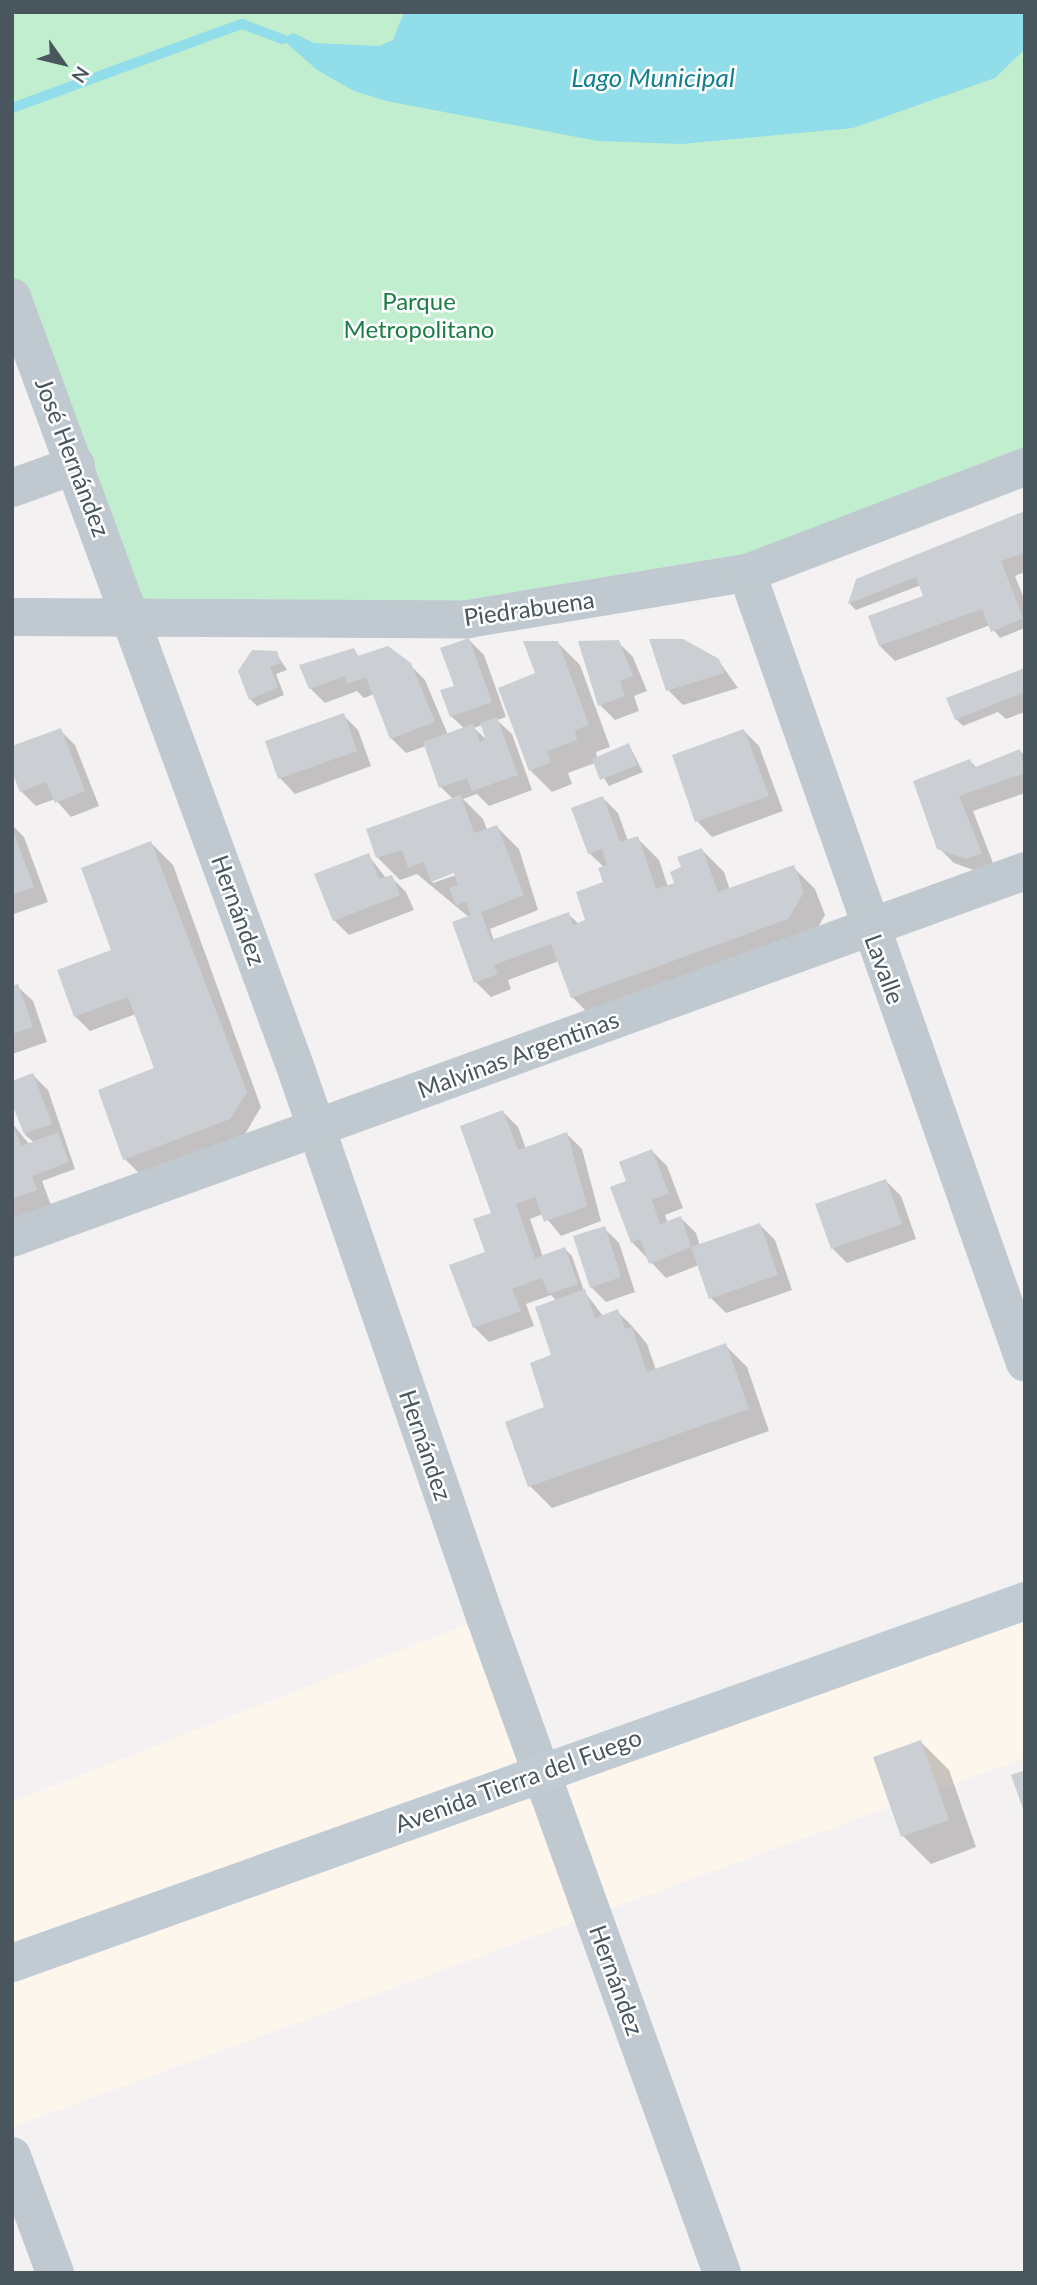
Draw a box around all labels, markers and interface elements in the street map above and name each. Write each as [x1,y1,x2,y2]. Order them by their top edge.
north arrow [28,28,98,98]
water label: Lago Municipal [571,62,735,94]
text: N [67,63,94,88]
park label: Parque Metropolitano [344,287,494,343]
street label: José Hernández [30,374,116,540]
street label: Piedrabuena [462,585,596,631]
street label: Hernández [206,851,272,969]
street label: Lavalle [859,930,911,1008]
street label: Malvinas Argentinas [413,1004,623,1104]
street label: Hernández [394,1386,458,1504]
street label: Avenida Tierra del Fuego [390,1722,646,1838]
street label: Hernández [584,1921,650,2039]

